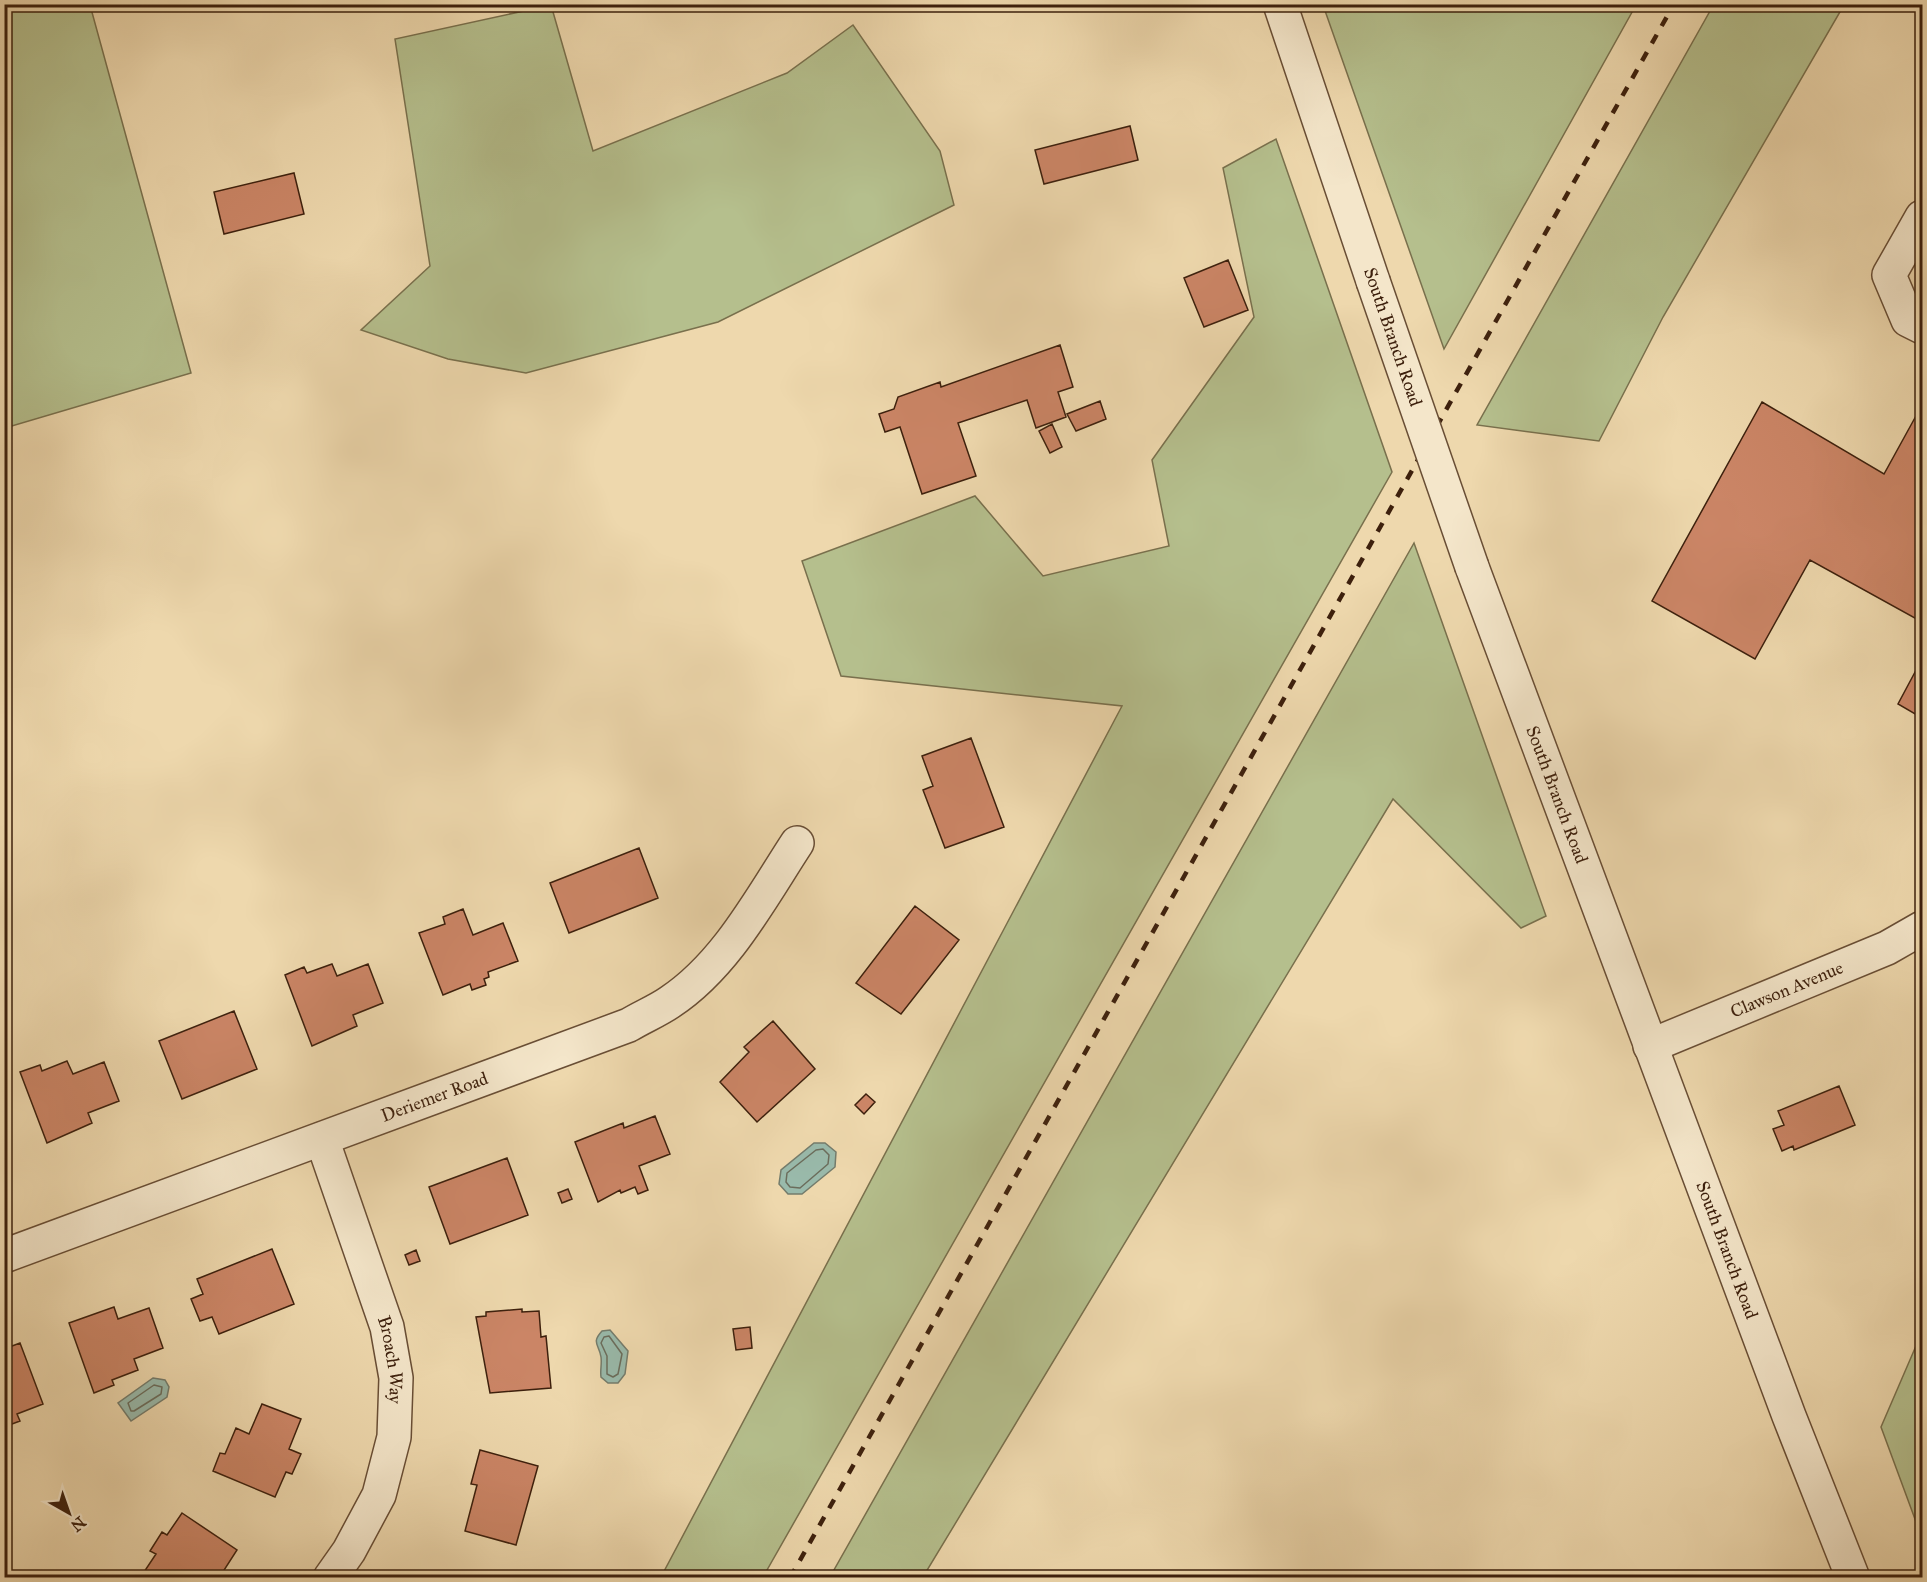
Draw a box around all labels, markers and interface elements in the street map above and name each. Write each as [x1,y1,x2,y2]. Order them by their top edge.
street label: South Branch Road [1359,265,1427,409]
street label: South Branch Road [1521,723,1593,867]
street label: Clawson Avenue [1727,956,1846,1023]
street label: Deriemer Road [378,1067,491,1127]
street label: South Branch Road [1691,1178,1763,1322]
street label: Broach Way [373,1313,407,1405]
north arrow [39,1483,99,1543]
text: N [67,1512,90,1536]

